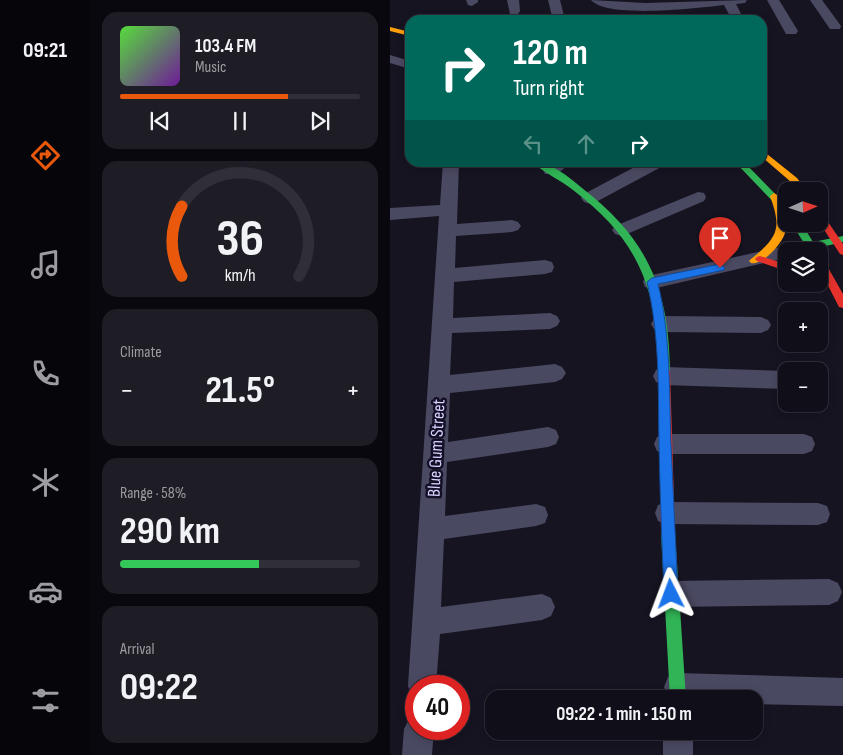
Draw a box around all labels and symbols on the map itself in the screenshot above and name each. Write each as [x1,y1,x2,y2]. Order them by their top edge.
north arrow [778,182,828,232]
pin [699,217,741,268]
street label: Blue Gum Street [423,398,450,497]
position arrow [644,567,696,619]
speed limit sign: 40 [405,675,470,740]

